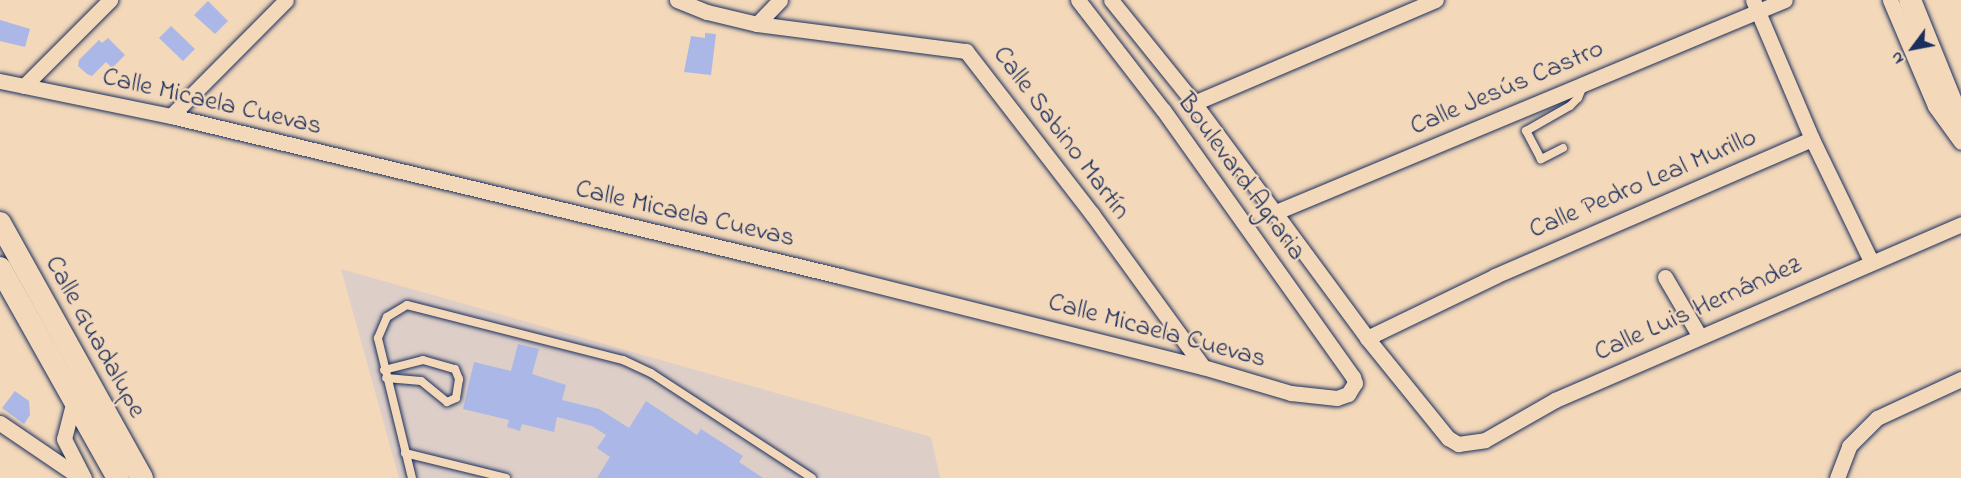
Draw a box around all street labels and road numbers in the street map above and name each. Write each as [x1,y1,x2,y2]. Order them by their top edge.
street label: Calle Jesús Castro [1405,33,1609,143]
street label: Calle Sabino Martín [985,40,1137,226]
street label: Calle Micaela Cuevas [99,61,325,143]
street label: Boulevard Agraria [1169,87,1313,267]
street label: Calle Pedro Leal Murillo [1524,121,1762,247]
street label: Calle Micaela Cuevas [572,173,798,255]
street label: Calle Luis Hernández [1590,249,1806,369]
street label: Calle Guadalupe [37,250,153,424]
street label: Calle Micaela Cuevas [1045,286,1269,376]

